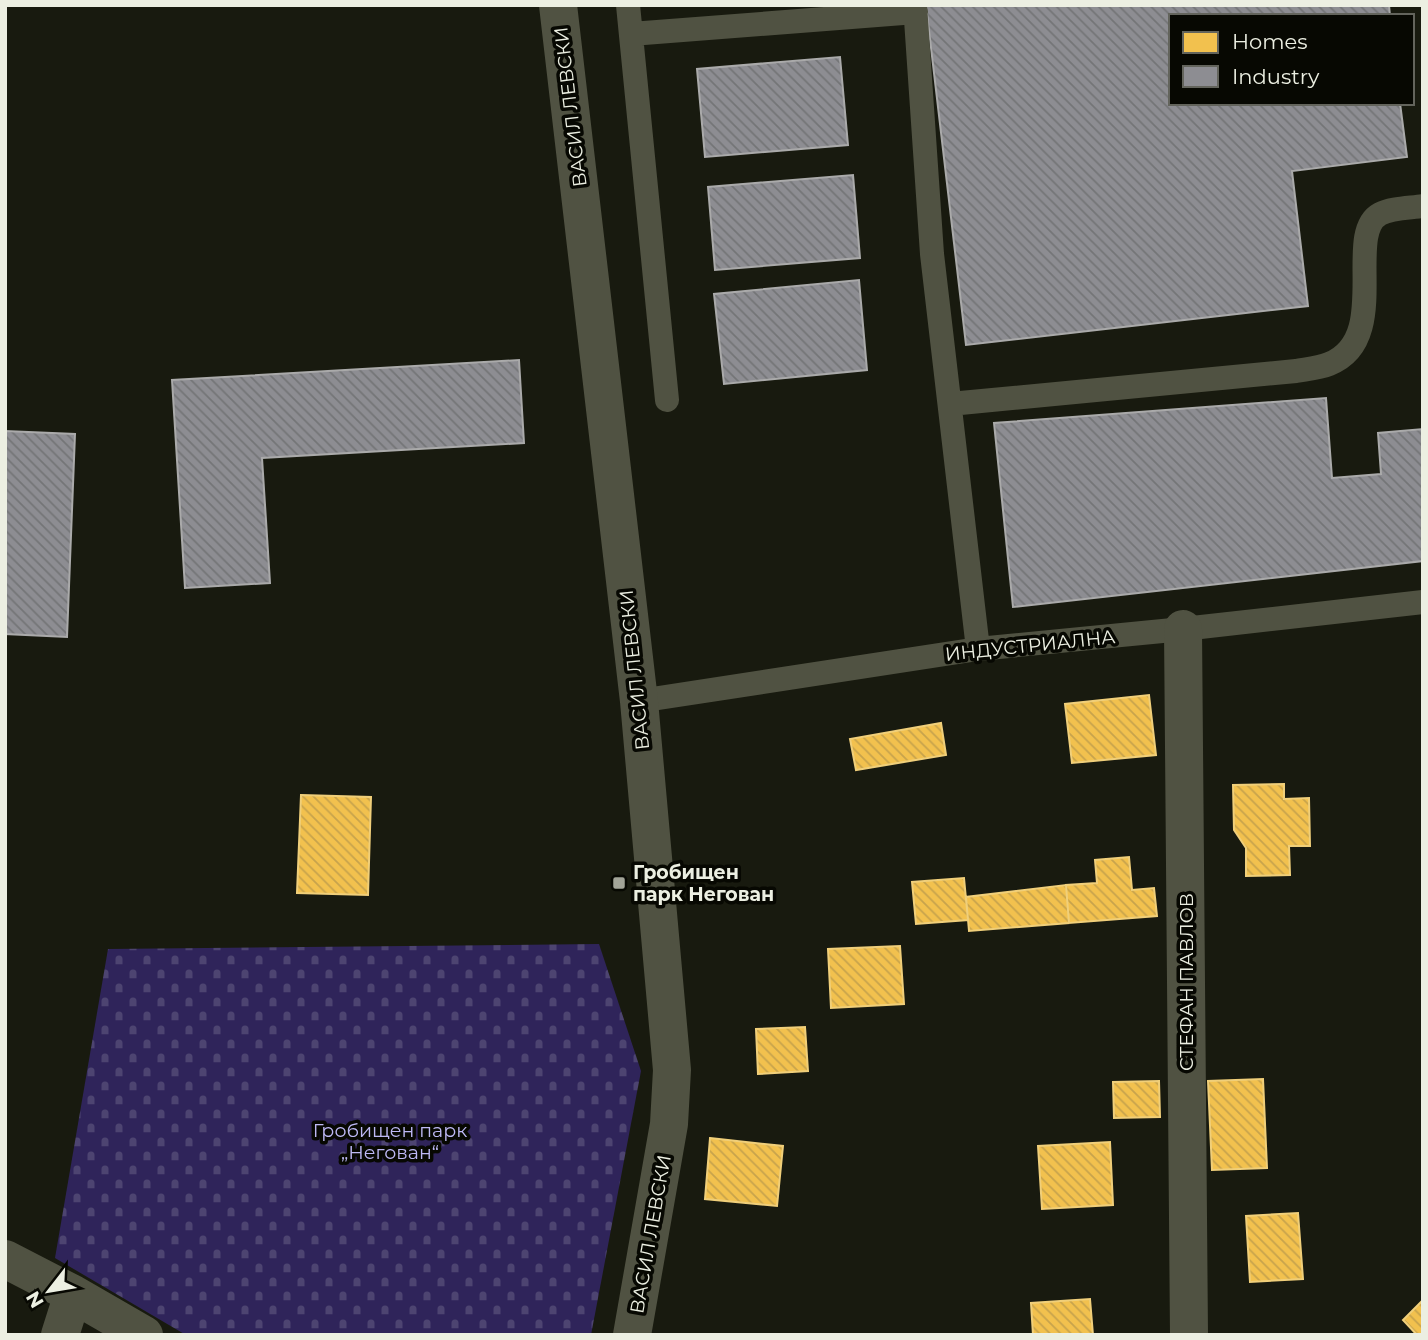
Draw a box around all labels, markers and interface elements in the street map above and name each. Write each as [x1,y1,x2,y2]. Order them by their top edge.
legend [1169,14,1414,105]
street label: ВАСИЛ ЛЕВСКИ [549,26,592,188]
text: Homes [1232,29,1307,54]
text: Industry [1232,64,1320,89]
street label: ВАСИЛ ЛЕВСКИ [615,589,654,751]
street label: ИНДУСТРИАЛНА [944,625,1116,666]
place label: Гробищен парк Негован [633,861,774,906]
marker: Гробищен парк Негован [611,875,627,891]
street label: СТЕФАН ПАВЛОВ [1175,893,1198,1071]
park label: Гробищен парк „Негован“ [313,1119,467,1164]
street label: ВАСИЛ ЛЕВСКИ [625,1153,676,1315]
north arrow [14,1256,84,1326]
text: N [21,1287,49,1312]

